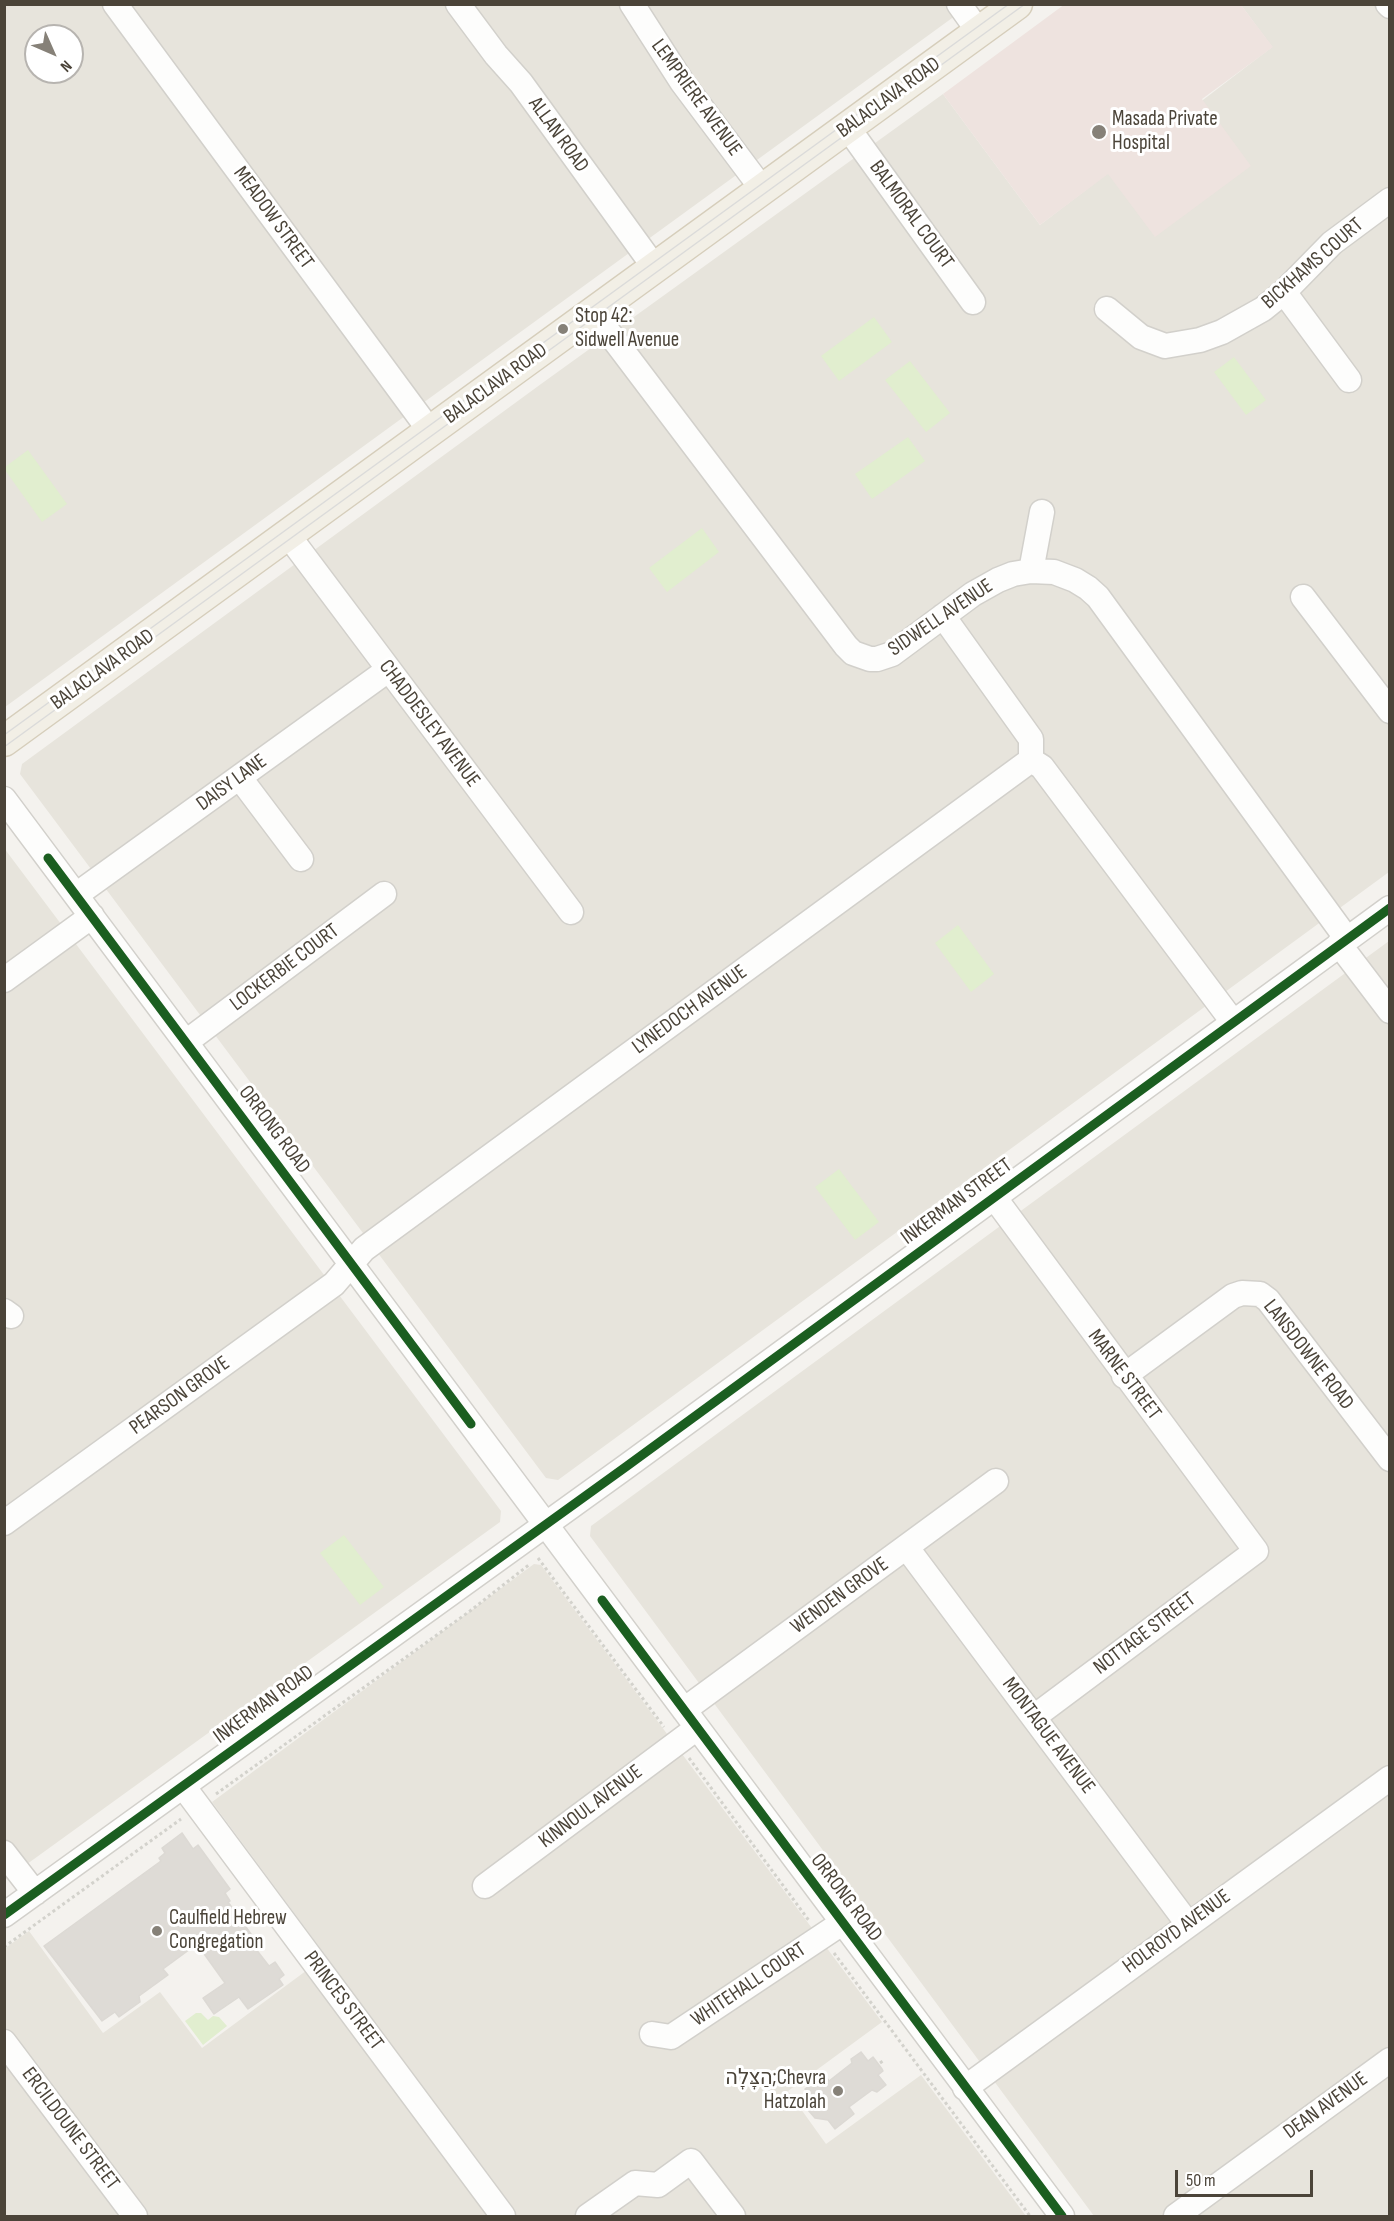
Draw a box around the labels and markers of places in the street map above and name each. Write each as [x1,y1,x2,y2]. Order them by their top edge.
place label: Masada Private Hospital [1112,107,1218,157]
marker: Masada Private Hospital [1090,123,1108,141]
place label: Stop 42: Sidwell Avenue [575,304,679,354]
marker: Stop 42: Sidwell Avenue [556,322,570,336]
place label: Caulfield Hebrew Congregation [169,1906,287,1956]
marker: Caulfield Hebrew Congregation [150,1924,164,1938]
place label: הַצָּלָה;Chevra Hatzolah [726,2066,826,2116]
marker: הַצָּלָה;Chevra Hatzolah [831,2084,845,2098]

